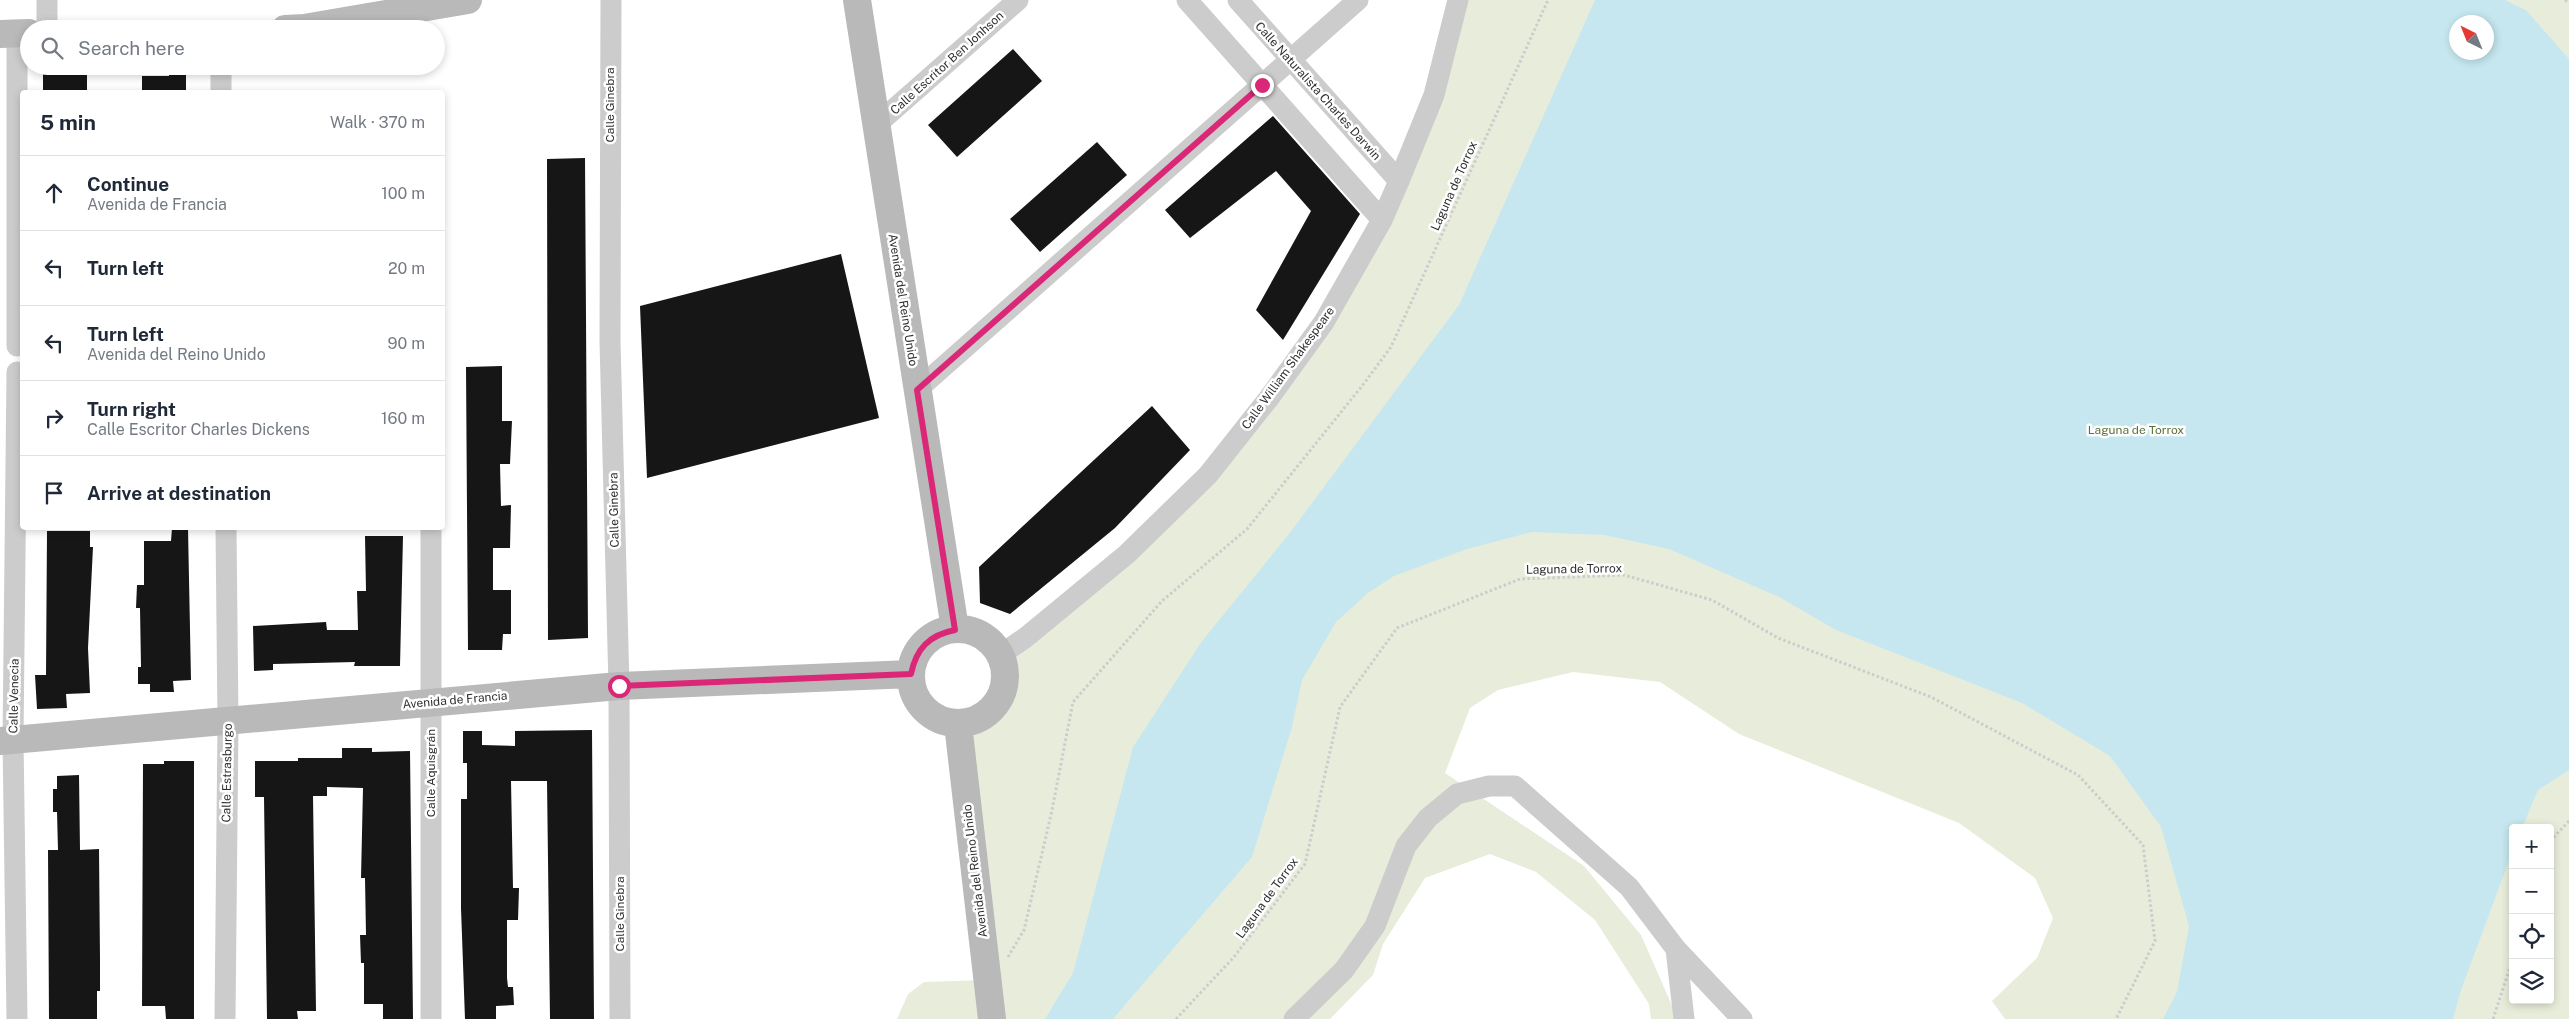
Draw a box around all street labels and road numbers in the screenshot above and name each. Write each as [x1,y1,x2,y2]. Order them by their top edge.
street label: Calle Escritor Ben Jonhson [888,8,1007,118]
street label: Calle Naturalista Charles Darwin [1252,19,1384,163]
street label: Calle Ginebra [603,67,617,143]
street label: Laguna de Torrox [1428,139,1480,233]
street label: Avenida del Reino Unido [886,233,920,367]
street label: Calle William Shakespeare [1239,304,1337,432]
street label: Calle Ginebra [606,472,622,548]
street label: Laguna de Torrox [1526,561,1622,577]
street label: Calle Venecia [6,658,22,734]
street label: Avenida de Francia [402,688,508,712]
street label: Calle Estrasburgo [219,723,235,823]
street label: Calle Aquisgrán [424,729,438,817]
street label: Avenida del Reino Unido [960,803,990,938]
street label: Laguna de Torrox [1233,855,1301,941]
street label: Calle Ginebra [613,876,627,952]

